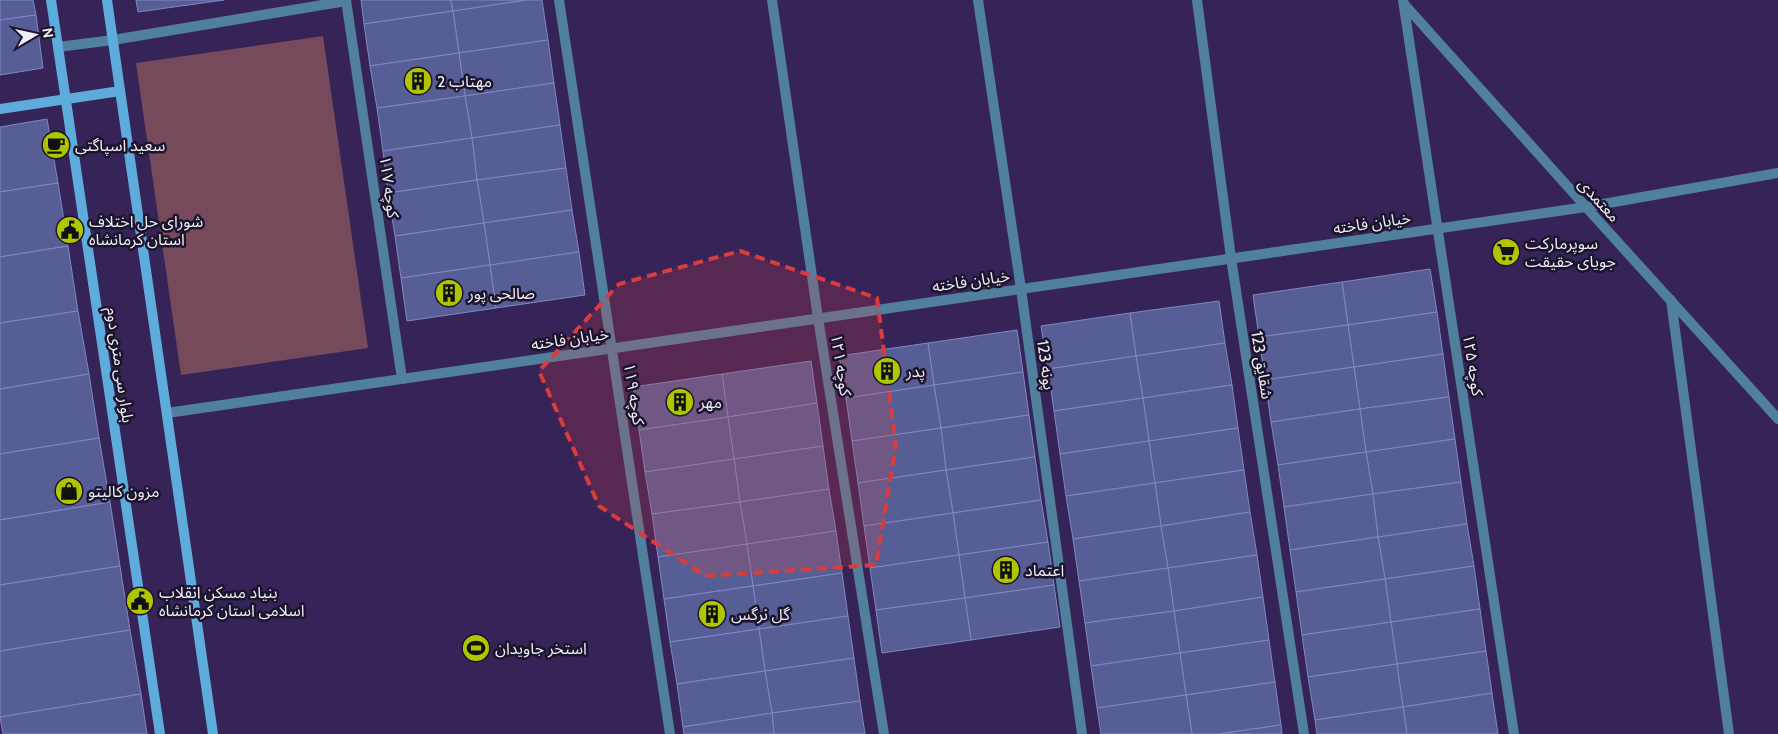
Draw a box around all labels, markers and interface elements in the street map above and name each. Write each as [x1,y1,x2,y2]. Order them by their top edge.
north arrow [10,10,60,60]
text: N [38,27,58,39]
building icon: مهتاب 2 [403,66,433,96]
place label: مهتاب 2 [437,72,492,91]
cafe icon: سعید اسپاگتی [41,130,71,160]
place label: سعید اسپاگتی [75,136,165,156]
street label: کوچه ۱۱۷ [374,155,403,220]
street label: معتمدی [1574,174,1624,226]
street label: خیابان فاخته [1332,208,1412,238]
place label: شورای حل اختلاف استان کرمانشاه [89,212,203,249]
public building icon: شورای حل اختلاف استان کرمانشاه [55,215,85,245]
place label: سوپرمارکت جویای حقیقت [1525,234,1616,271]
supermarket icon: سوپرمارکت جویای حقیقت [1491,237,1521,267]
street label: خیابان فاخته [931,266,1011,296]
building icon: صالحی پور [434,278,464,308]
place label: صالحی پور [467,284,535,304]
street label: بلوار سی متری دوم [99,306,138,425]
street label: خیابان فاخته [530,324,610,354]
street label: 123 شقایق [1246,330,1277,401]
street label: کوچه ۱۲۱ [826,333,855,398]
street label: کوچه ۱۲۵ [1458,333,1487,398]
street label: 123 پونه [1032,339,1059,391]
building icon: پدر [872,356,902,386]
street label: کوچه ۱۱۹ [619,362,648,427]
place label: پدر [905,362,925,382]
building icon: مهر [665,387,695,417]
place label: مهر [698,393,722,412]
shop icon: مزون کالیتو [54,476,84,506]
place label: مزون کالیتو [88,482,159,501]
building icon: اعتماد [991,555,1021,585]
place label: اعتماد [1025,561,1064,580]
place label: بنیاد مسکن انقلاب اسلامی استان کرمانشاه [159,583,305,620]
public building icon: بنیاد مسکن انقلاب اسلامی استان کرمانشاه [125,586,155,616]
building icon: گل نرگس [697,599,727,629]
place label: گل نرگس [731,605,790,624]
sports icon: استخر جاویدان [461,633,491,663]
place label: استخر جاویدان [495,639,587,658]

